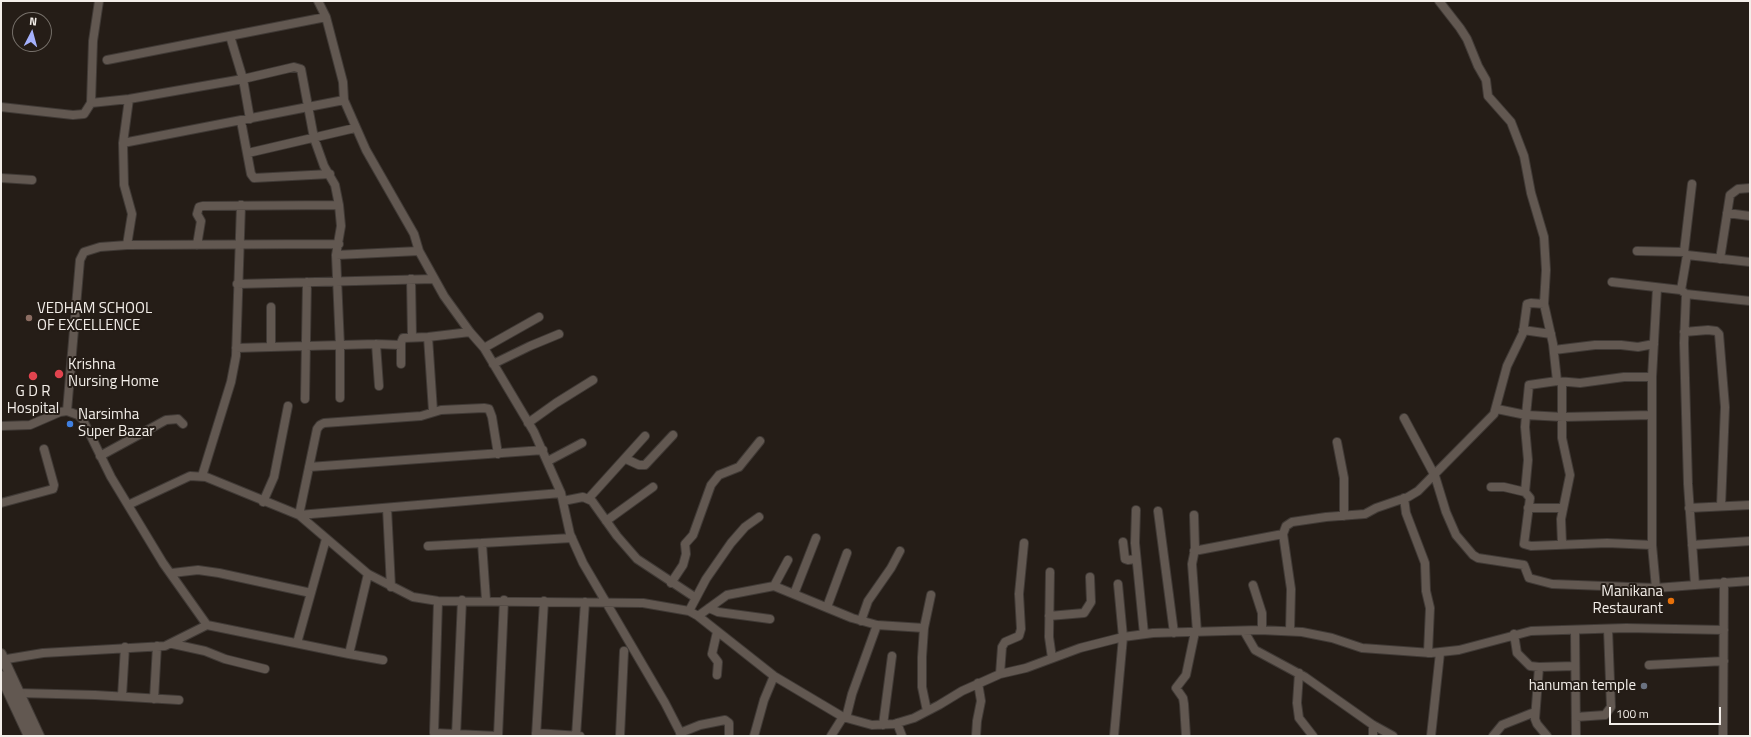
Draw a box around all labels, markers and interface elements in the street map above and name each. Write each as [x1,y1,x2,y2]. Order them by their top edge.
north arrow [12,12,52,52]
text: N [29,13,38,29]
place label: VEDHAM SCHOOL OF EXCELLENCE [37,300,152,335]
marker: VEDHAM SCHOOL OF EXCELLENCE [24,313,34,323]
place label: Krishna Nursing Home [68,356,159,391]
marker: Krishna Nursing Home [53,368,65,380]
marker: G D R Hospital [27,370,39,382]
place label: G D R Hospital [7,383,59,418]
place label: Narsimha Super Bazar [78,406,154,441]
marker: Narsimha Super Bazar [65,419,75,429]
place label: Manikana Restaurant [1593,583,1663,618]
marker: Manikana Restaurant [1666,596,1676,606]
place label: hanuman temple [1529,677,1636,695]
marker: hanuman temple [1639,681,1649,691]
scale bar [1611,699,1723,725]
text: 100 m [1616,704,1649,723]

